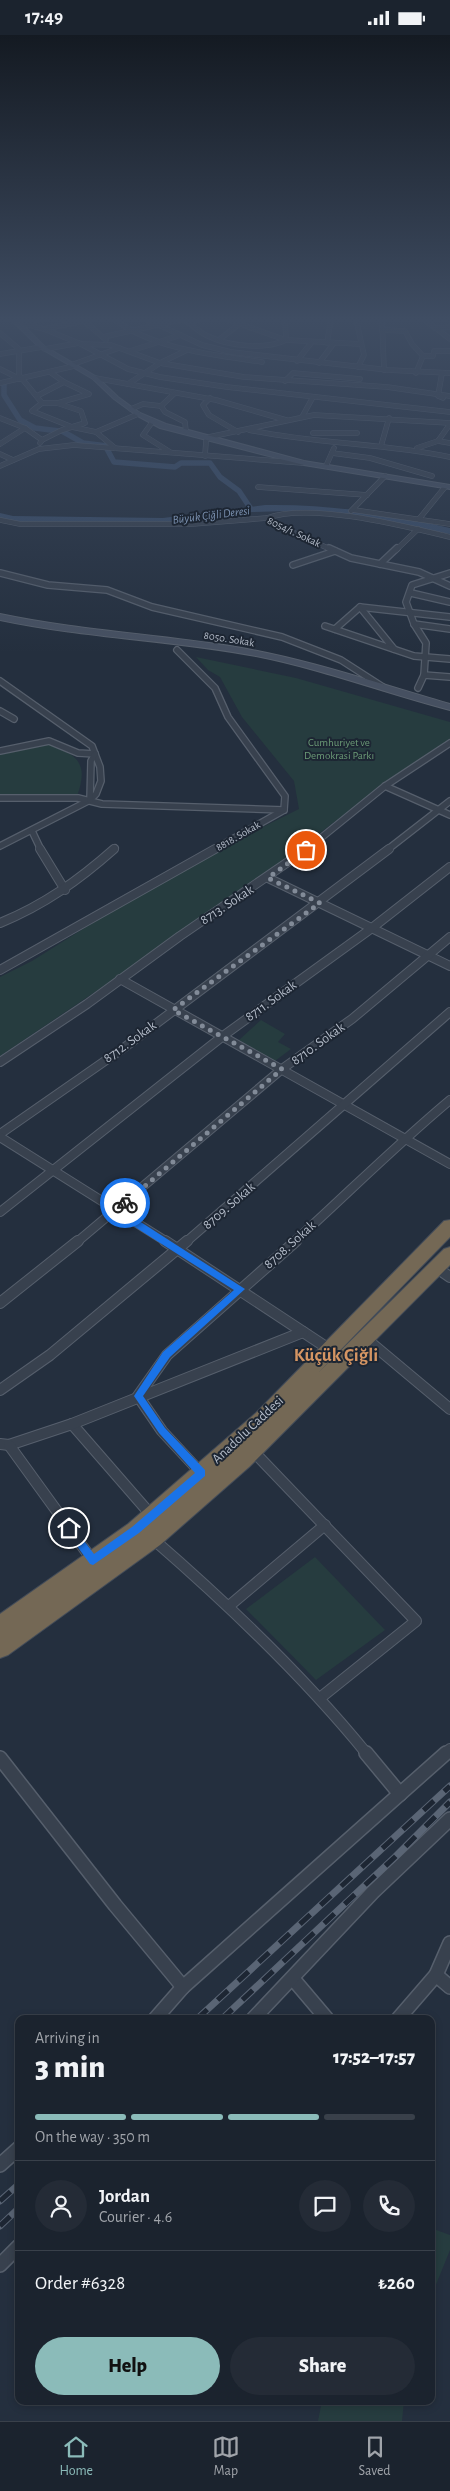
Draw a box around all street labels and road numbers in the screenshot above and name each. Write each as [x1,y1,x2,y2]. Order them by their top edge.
street label: 8054/1. Sokak [266,515,322,549]
street label: 8050. Sokak [203,630,255,648]
street label: 8818. Sokak [214,819,262,853]
street label: 8713. Sokak [198,882,257,927]
street label: 8711. Sokak [243,977,300,1024]
street label: 8712. Sokak [101,1018,159,1066]
street label: 8710. Sokak [289,1020,348,1068]
street label: 8709. Sokak [200,1179,258,1232]
street label: 8708. Sokak [261,1218,319,1272]
street label: Anadolu Caddesi [210,1394,286,1466]

